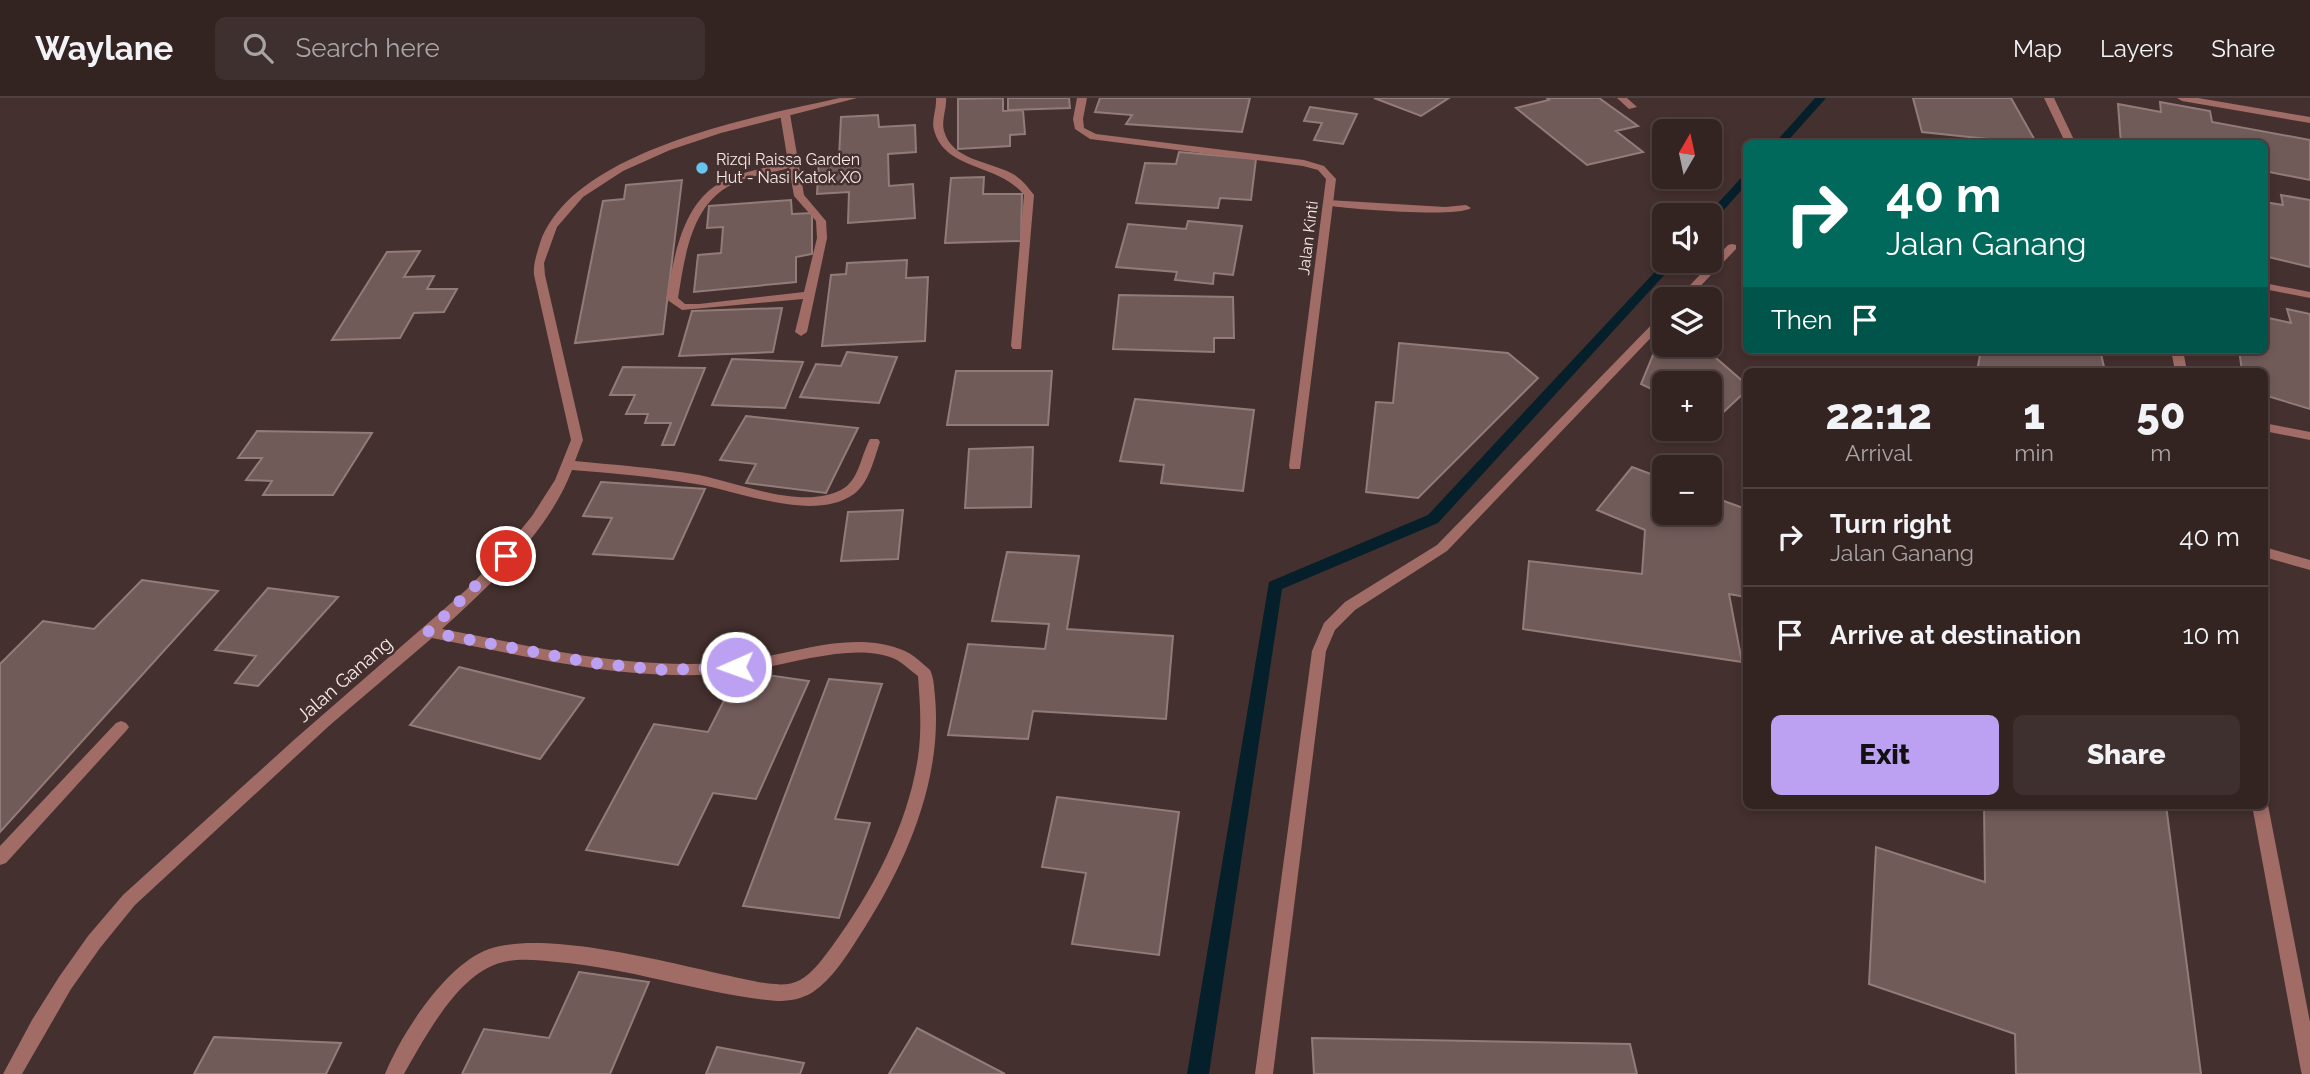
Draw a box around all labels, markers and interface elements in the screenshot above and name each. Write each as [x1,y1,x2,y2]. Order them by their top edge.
search box [215,17,705,80]
text: Waylane [35,29,173,68]
icon: search [239,29,277,67]
text: Search here [295,33,440,63]
text: Map [2013,34,2062,63]
text: Layers [2100,34,2173,63]
text: Share [2211,34,2275,63]
north arrow [1652,119,1722,189]
map controls [1652,119,1722,525]
place label: Rizqi Raissa Garden Hut - Nasi Katok XO [716,150,862,187]
marker: Rizqi Raissa Garden Hut - Nasi Katok XO [694,160,710,176]
text: 40 m [1886,166,2001,223]
icon: right [1771,168,1862,259]
street label: Jalan Kinti [1294,200,1322,276]
button: sound [1652,203,1722,273]
text: Jalan Ganang [1886,225,2086,262]
button: layers [1652,287,1722,357]
icon: arrive [1846,301,1884,339]
text: Then [1771,305,1832,335]
button: + [1652,371,1722,441]
text: 22:12 [1825,390,1932,439]
text: 1 [2023,390,2045,439]
text: 50 [2136,390,2186,439]
text: Arrival [1845,439,1912,466]
text: min [2014,439,2054,466]
text: m [2150,439,2171,466]
button: − [1652,455,1722,525]
text: Turn right [1830,509,1951,539]
icon: right [1771,518,1809,556]
text: 40 m [2179,522,2240,552]
pin [476,526,536,586]
icon: arrive [487,537,525,575]
text: Jalan Ganang [1830,539,1974,566]
icon: arrive [1771,616,1809,654]
text: Arrive at destination [1830,620,2081,650]
text: 10 m [2182,620,2240,650]
position arrow [699,630,773,704]
street label: Jalan Ganang [292,632,396,726]
button: Exit [1771,715,1999,795]
button: Share [2013,715,2240,795]

